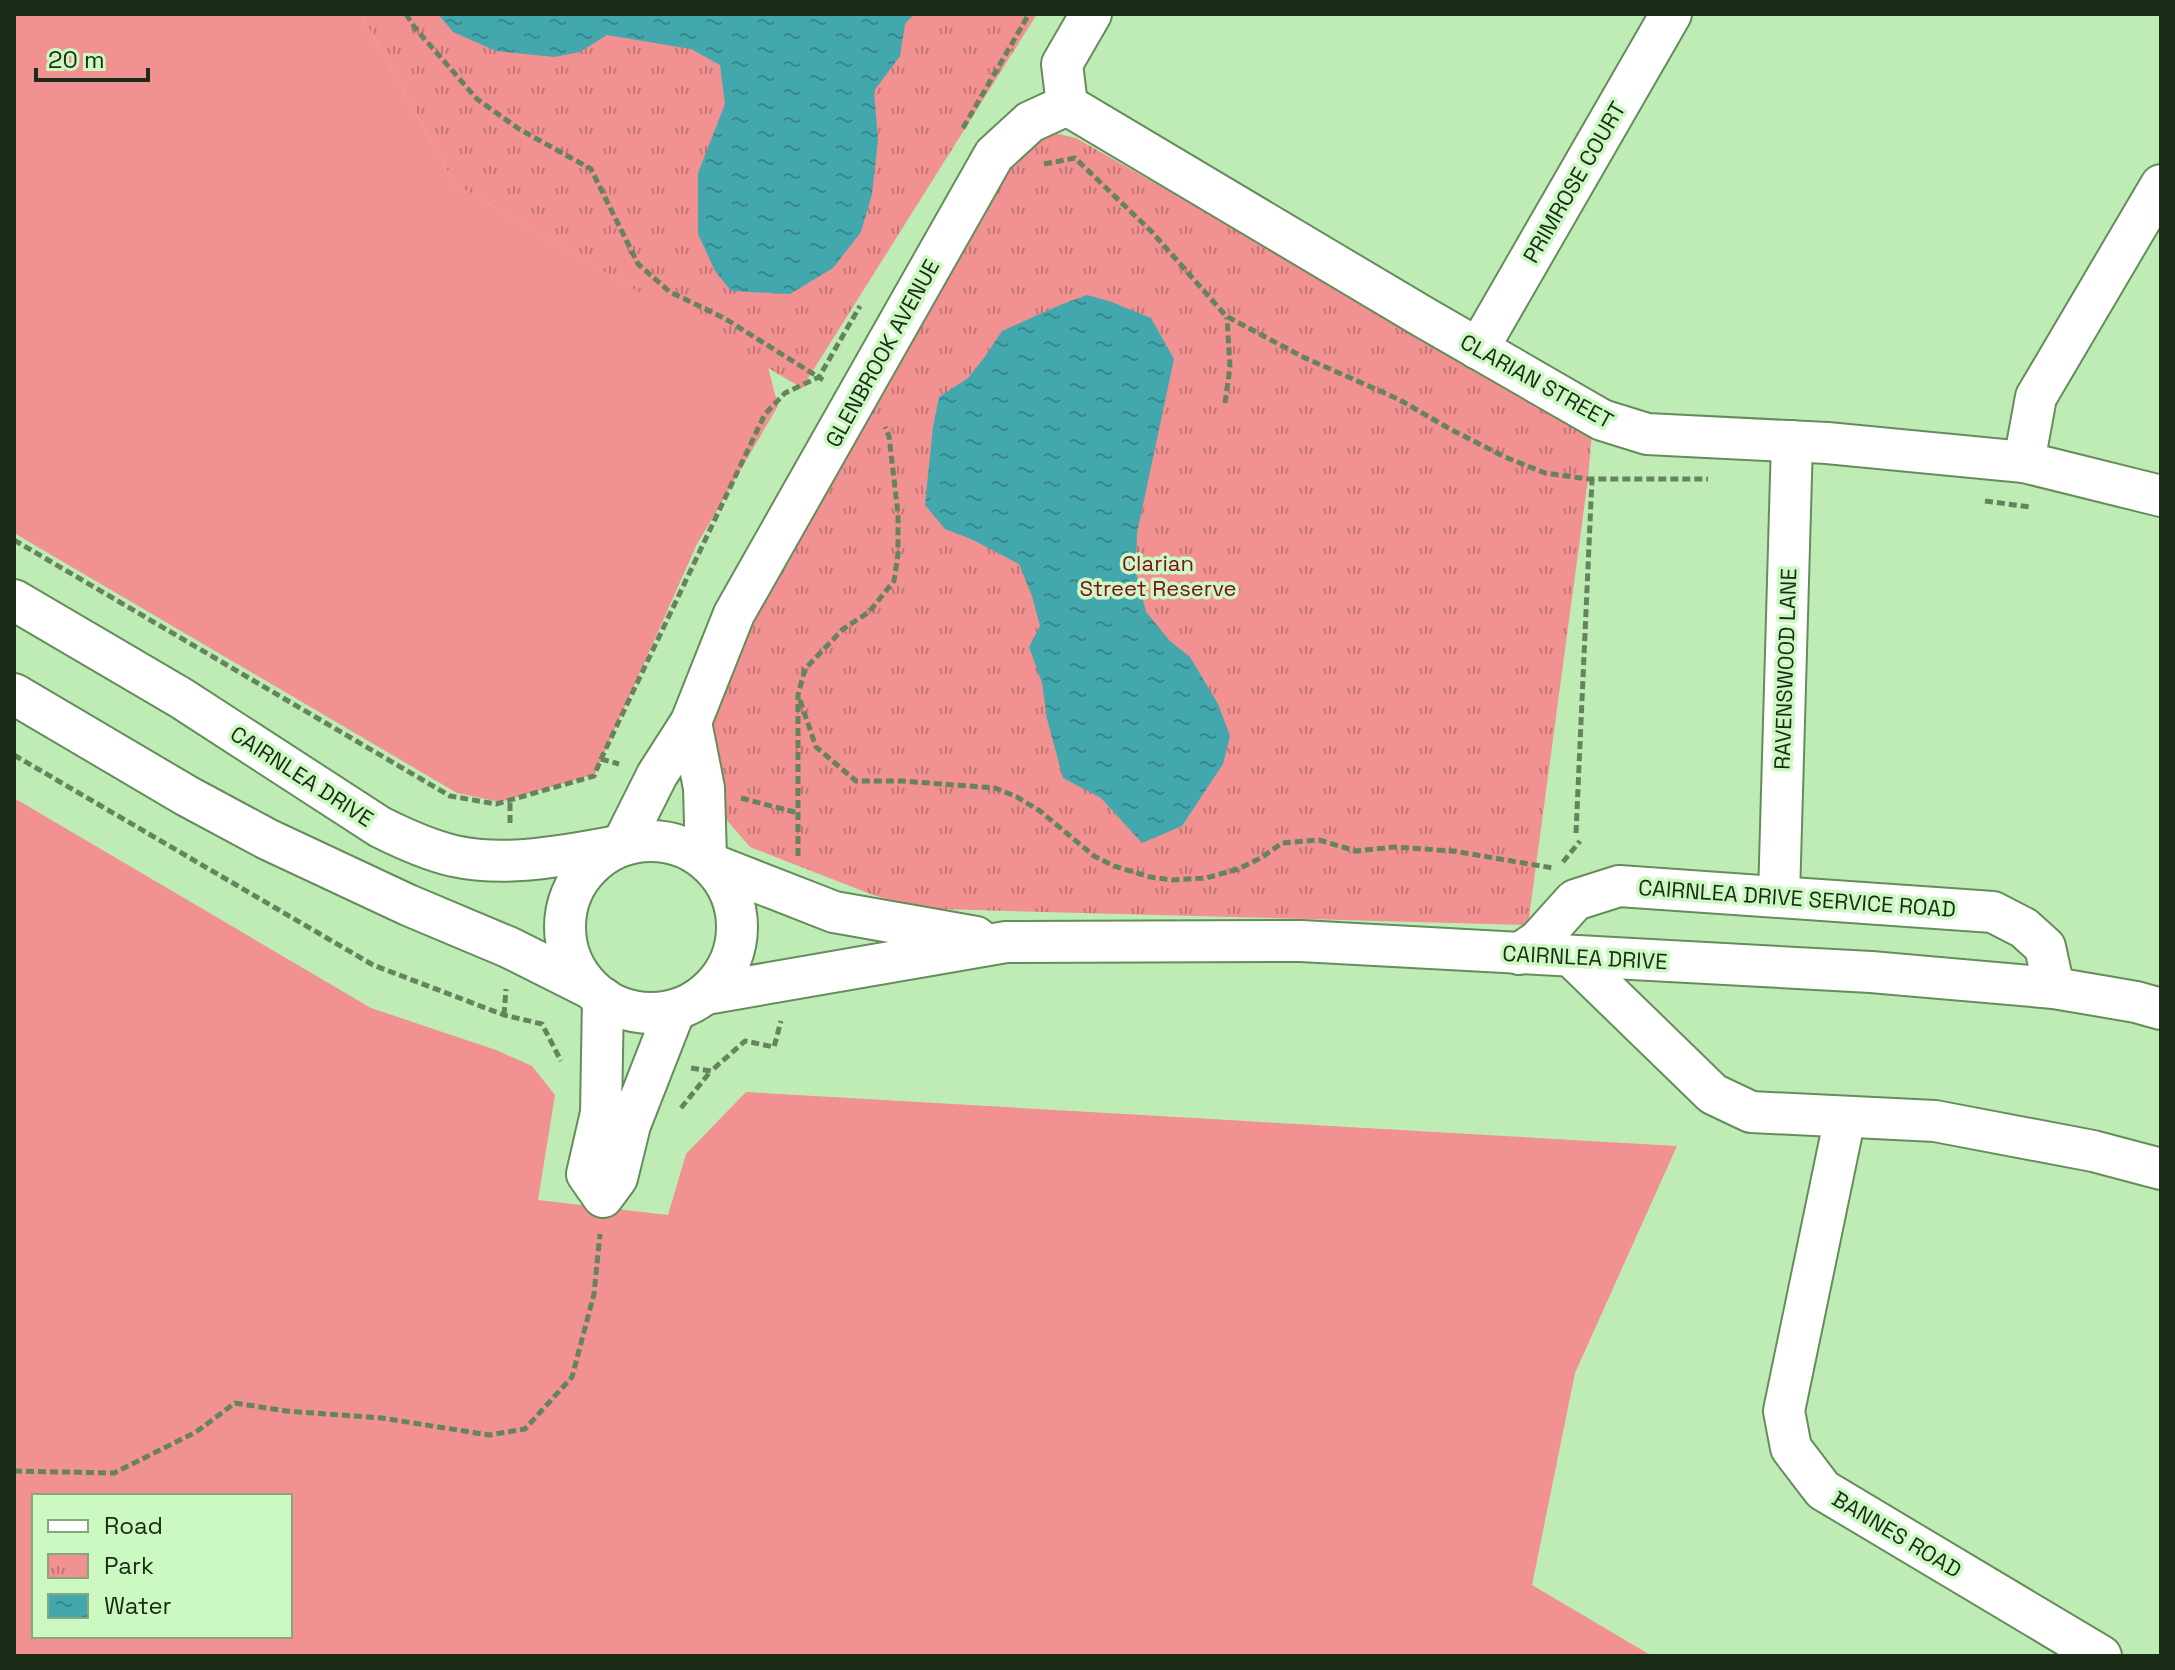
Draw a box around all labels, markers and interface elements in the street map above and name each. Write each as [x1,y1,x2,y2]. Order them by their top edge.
scale bar [36,32,148,82]
text: 20 m [48,44,105,75]
street label: PRIMROSE COURT [1516,96,1632,268]
street label: GLENBROOK AVENUE [819,254,945,452]
street label: CLARIAN STREET [1456,327,1618,435]
park label: Clarian Street Reserve [1079,549,1237,602]
street label: RAVENSWOOD LANE [1767,568,1803,770]
street label: CAIRNLEA DRIVE [225,719,379,833]
street label: CAIRNLEA DRIVE SERVICE ROAD [1637,873,1957,923]
street label: CAIRNLEA DRIVE [1502,939,1668,975]
street label: BANNES ROAD [1827,1484,1967,1584]
legend [32,1494,292,1638]
text: Road [104,1510,163,1541]
text: Park [104,1550,154,1581]
text: Water [104,1590,172,1621]

